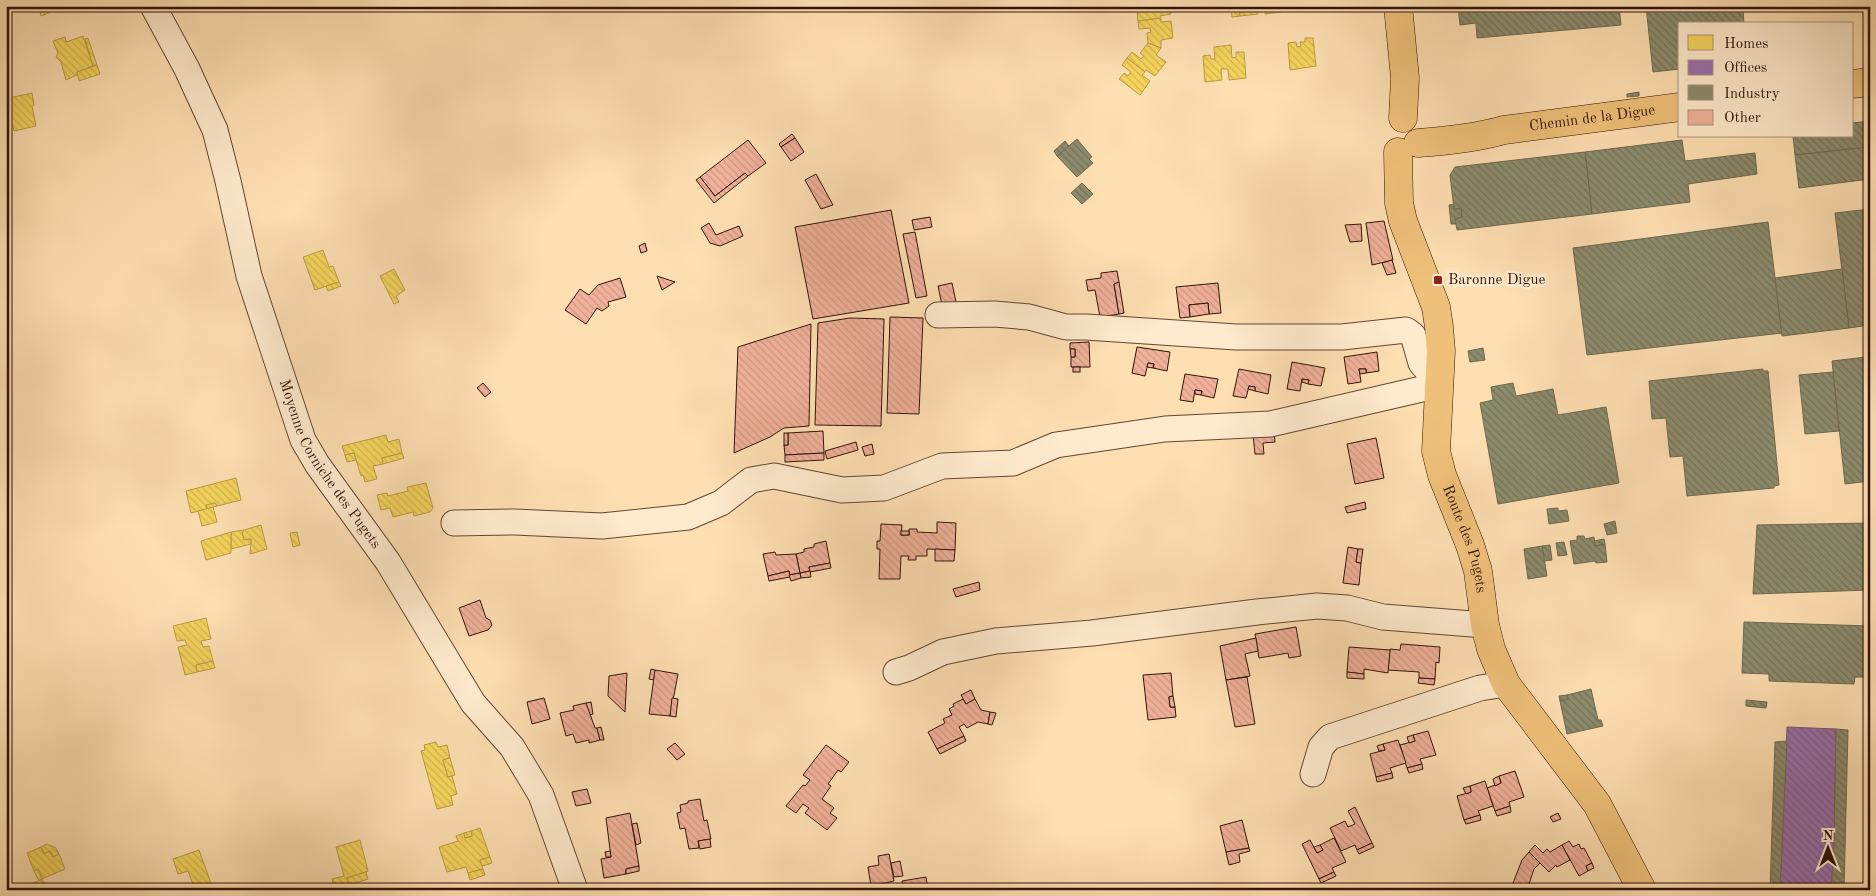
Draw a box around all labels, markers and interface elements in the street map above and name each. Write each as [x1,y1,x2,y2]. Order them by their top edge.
legend [1678,22,1854,138]
text: Homes [1724,37,1769,52]
text: Offices [1724,61,1767,76]
text: Industry [1724,87,1780,102]
street label: Chemin de la Digue [1528,103,1656,134]
text: Other [1724,111,1761,126]
place label: Baronne Digue [1448,273,1546,288]
marker: Baronne Digue [1432,274,1444,286]
street label: Moyenne Corniche des Pugets [276,378,383,552]
street label: Route des Pugets [1439,483,1488,594]
north arrow [1804,824,1854,874]
text: N [1823,829,1834,843]

